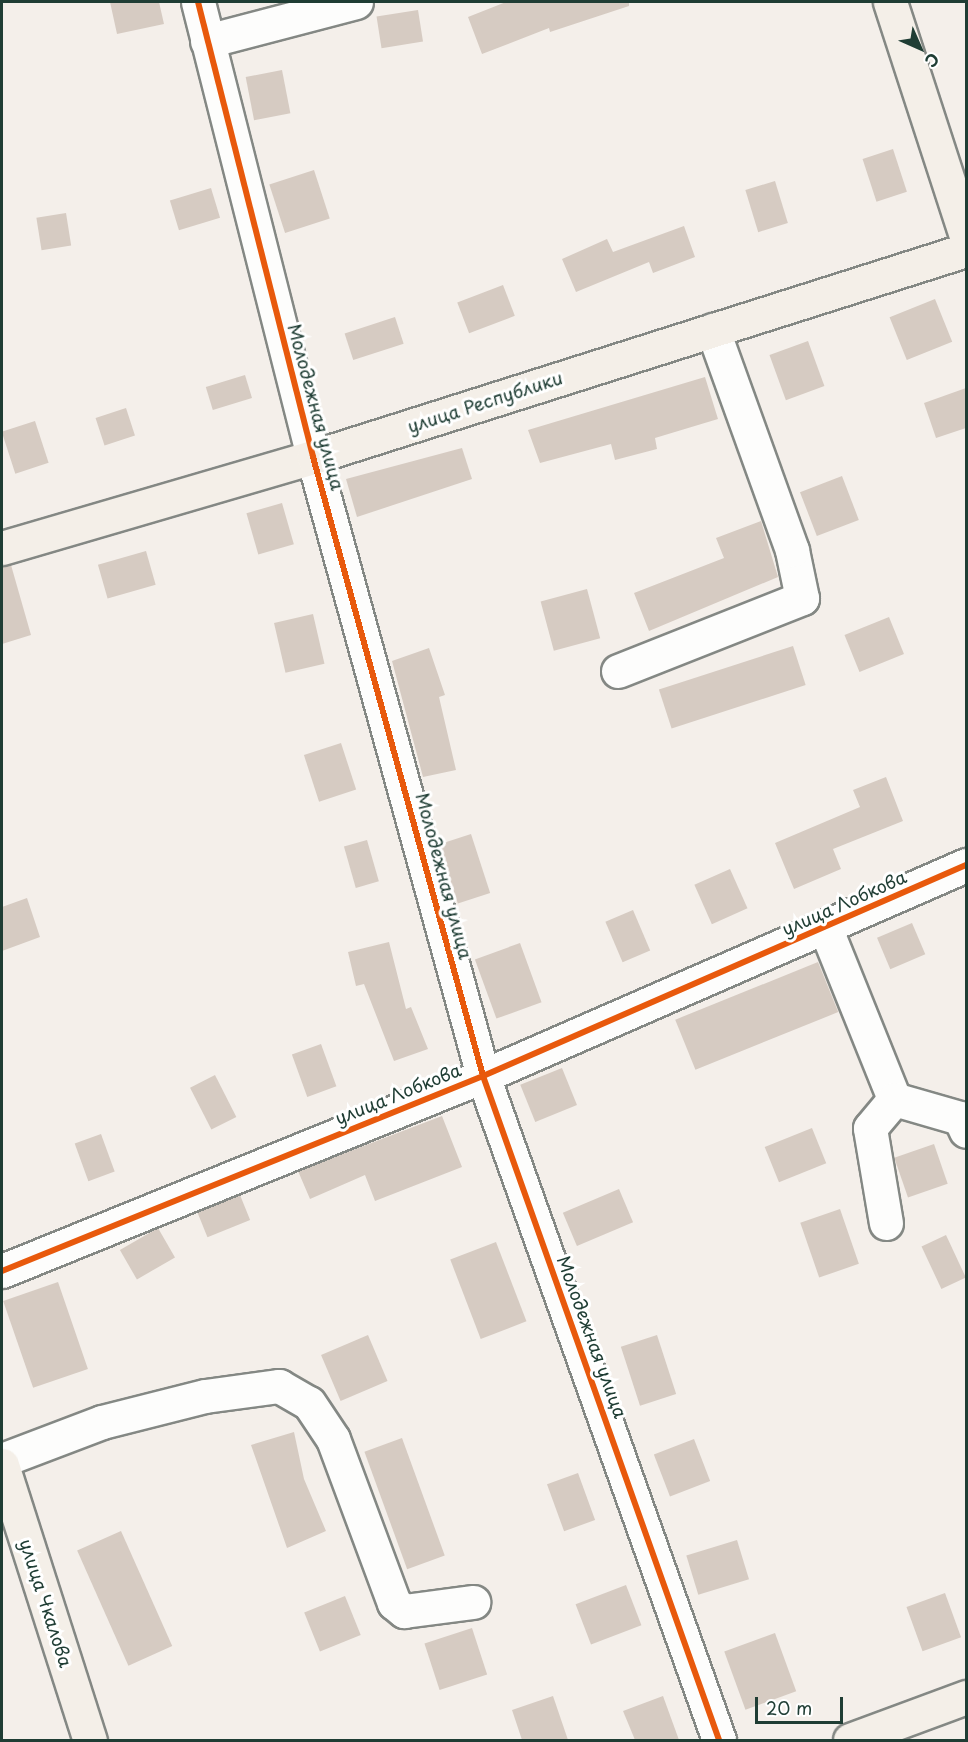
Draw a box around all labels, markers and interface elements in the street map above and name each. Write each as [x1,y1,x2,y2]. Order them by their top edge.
north arrow [890,18,950,78]
text: С [920,48,945,73]
street label: Молодежная улица [283,321,349,493]
street label: улица Республики [404,367,566,437]
street label: Молодежная улица [411,790,477,962]
street label: улица Лобкова [778,866,910,940]
street label: улица Лобкова [331,1059,465,1129]
street label: Молодежная улица [552,1252,632,1422]
street label: улица Чкалова [15,1536,77,1670]
scale bar [758,1685,846,1723]
text: 20 m [766,1694,812,1721]

